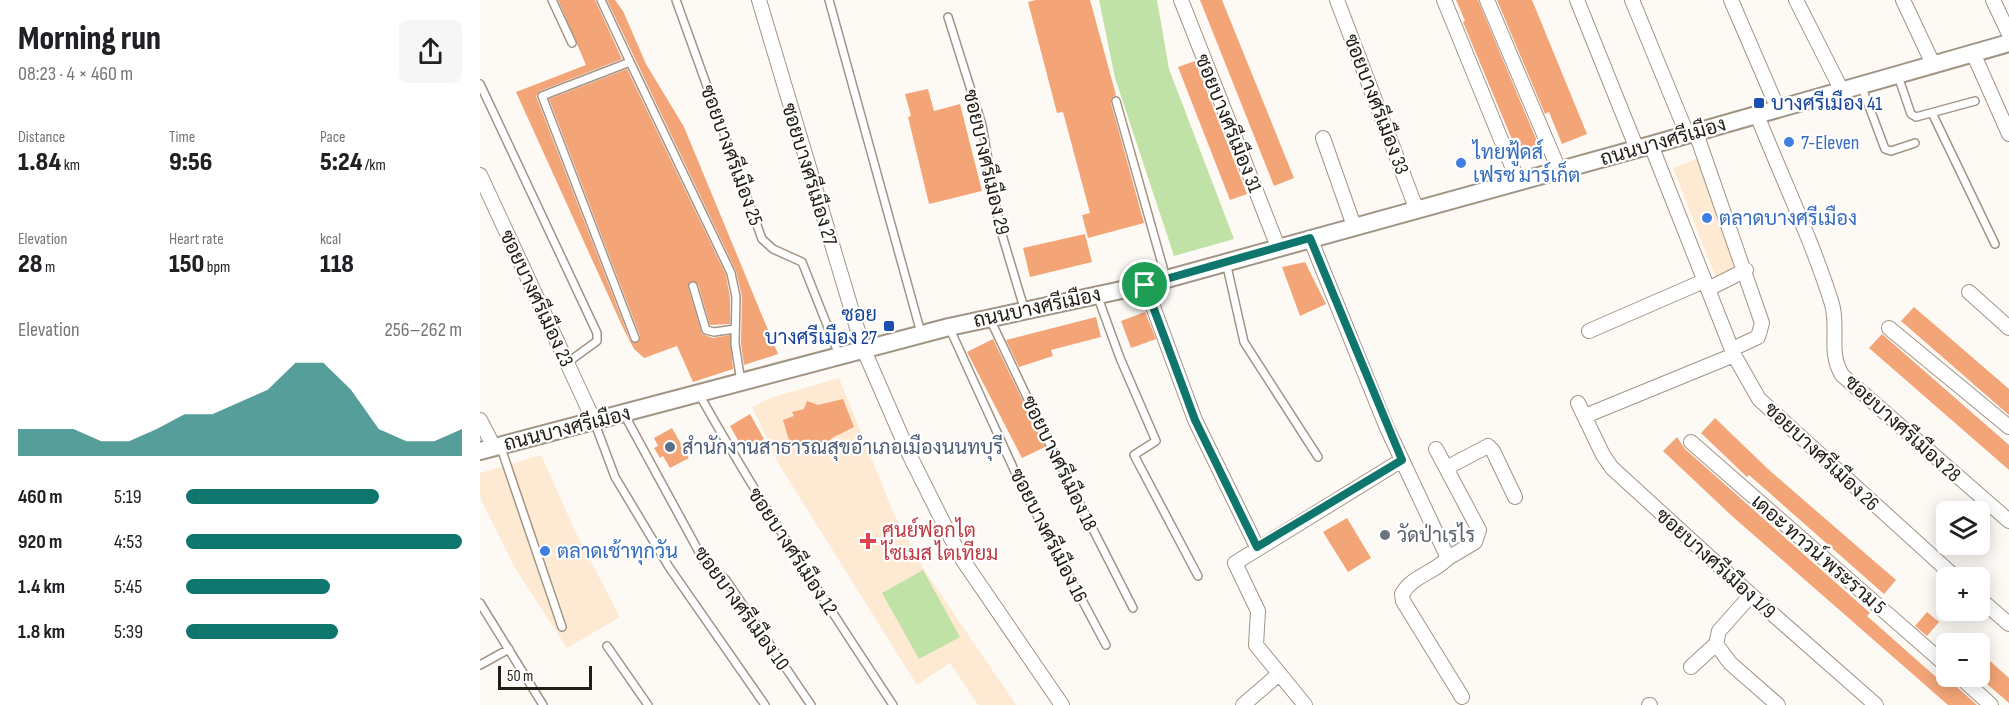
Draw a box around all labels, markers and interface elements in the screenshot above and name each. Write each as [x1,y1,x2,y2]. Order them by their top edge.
text: Morning run [18,19,161,59]
button: share [399,20,462,83]
street label: ซอยบางศรีเมือง 33 [1338,30,1417,178]
street label: ซอยบางศรีเมือง 31 [1189,50,1269,196]
text: 08:23 · 4 × 460 m [18,62,133,86]
street label: ซอยบางศรีเมือง 25 [695,81,770,229]
street label: ซอยบางศรีเมือง 29 [958,87,1017,237]
place label: บางศรีเมือง 41 [1771,89,1882,116]
marker: บางศรีเมือง 41 [1752,96,1766,110]
street label: ซอยบางศรีเมือง 27 [776,99,845,248]
street label: ถนนบางศรีเมือง [1597,110,1729,171]
text: Distance [18,128,65,147]
text: Time [169,128,195,147]
text: Pace [320,128,345,147]
place label: 7-Eleven [1801,131,1859,155]
marker: 7-Eleven [1782,135,1796,149]
place label: ไทยฟู้ดส์ เฟรซ มาร์เก็ต [1471,138,1580,188]
text: 1.84 [18,147,61,178]
text: 9:56 [169,147,212,178]
text: 5:24 [320,147,362,178]
text: km [61,156,80,175]
text: /km [362,156,386,175]
marker: ไทยฟู้ดส์ เฟรซ มาร์เก็ต [1454,156,1468,170]
place label: ตลาดบางศรีเมือง [1719,204,1857,231]
marker: ตลาดบางศรีเมือง [1700,211,1714,225]
street label: ซอยบางศรีเมือง 23 [494,225,581,371]
text: Elevation [18,230,67,249]
text: Heart rate [169,230,224,249]
text: kcal [320,230,341,249]
text: 28 [18,249,42,280]
text: 150 [169,249,204,280]
text: 118 [320,249,354,280]
text: m [42,258,55,277]
text: bpm [204,258,230,277]
pin [1119,259,1170,310]
icon: arrive [1128,268,1161,301]
street label: ถนนบางศรีเมือง [971,280,1103,333]
place label: ซอย บางศรีเมือง 27 [765,303,877,350]
text: Elevation [18,318,80,342]
text: 256–262 m [384,318,462,342]
marker: ซอย บางศรีเมือง 27 [882,319,896,333]
street label: ซอยบางศรีเมือง 28 [1839,368,1968,487]
street label: ซอยบางศรีเมือง 18 [1016,391,1105,535]
street label: ซอยบางศรีเมือง 26 [1759,395,1886,516]
street label: ถนนบางศรีเมือง [501,399,633,456]
place label: สำนักงานสาธารณสุขอำเภอเมืองนนทบุรี [682,433,1003,461]
marker: สำนักงานสาธารณสุขอำเภอเมืองนนทบุรี [663,440,677,454]
street label: ซอยบางศรีเมือง 16 [1004,463,1095,606]
street label: ซอยบางศรีเมือง 12 [742,482,845,620]
text: 460 m [18,485,63,509]
text: 5:19 [114,485,142,509]
street label: เดอะ ทาวน์ พระราม 5 [1746,488,1892,620]
street label: ซอยบางศรีเมือง 1/9 [1650,501,1782,624]
map controls [1936,501,1990,687]
button: layers [1936,501,1990,555]
place label: ศูนย์ฟอกไต ไซเมส ไตเทียม [880,516,998,566]
place label: วัดป่าเรไร [1397,522,1475,548]
marker: วัดป่าเรไร [1378,528,1392,542]
text: 920 m [18,530,62,554]
text: 4:53 [114,530,143,554]
marker: ศูนย์ฟอกไต ไซเมส ไตเทียม [859,532,877,550]
place label: ตลาดเช้าทุกวัน [557,539,678,565]
street label: ซอยบางศรีเมือง 10 [688,540,797,675]
marker: ตลาดเช้าทุกวัน [538,544,552,558]
button: + [1936,567,1990,621]
text: 1.4 km [18,575,65,599]
text: 5:45 [114,575,142,599]
text: 1.8 km [18,620,65,644]
text: 5:39 [114,620,143,644]
button: − [1936,633,1990,687]
scale bar [498,663,592,690]
text: 50 m [507,667,533,686]

